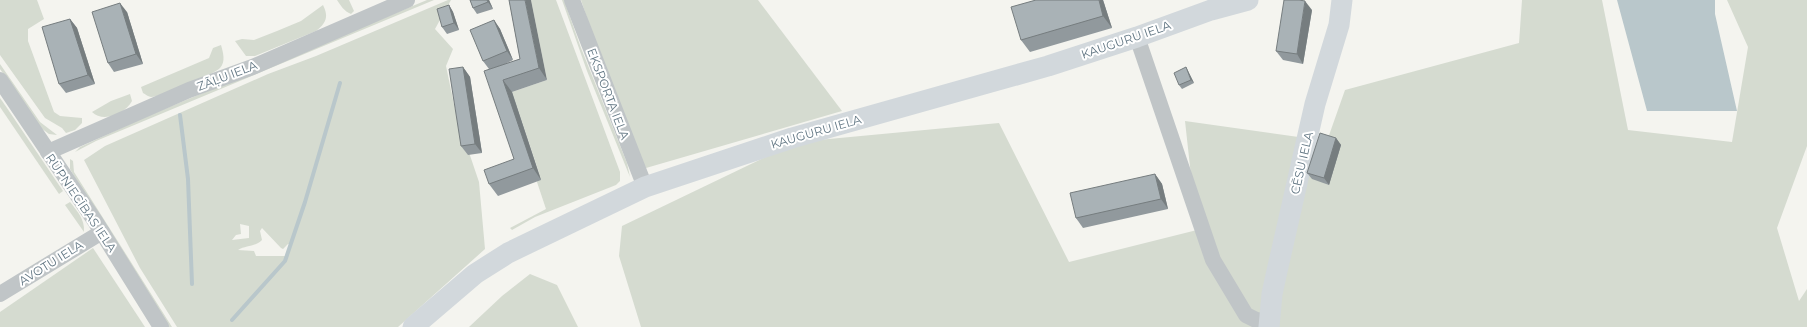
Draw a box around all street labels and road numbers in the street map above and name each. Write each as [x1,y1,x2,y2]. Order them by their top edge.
street label: KAUGURU IELA [1079,17,1173,62]
street label: EKSPORTA IELA [584,46,633,142]
street label: ZĀĻU IELA [195,57,259,94]
street label: KAUGURU IELA [769,111,863,152]
street label: CĒSU IELA [1287,130,1316,196]
street label: RŪPNIECĪBAS IELA [43,151,120,255]
street label: AVOTU IELA [16,237,86,288]

